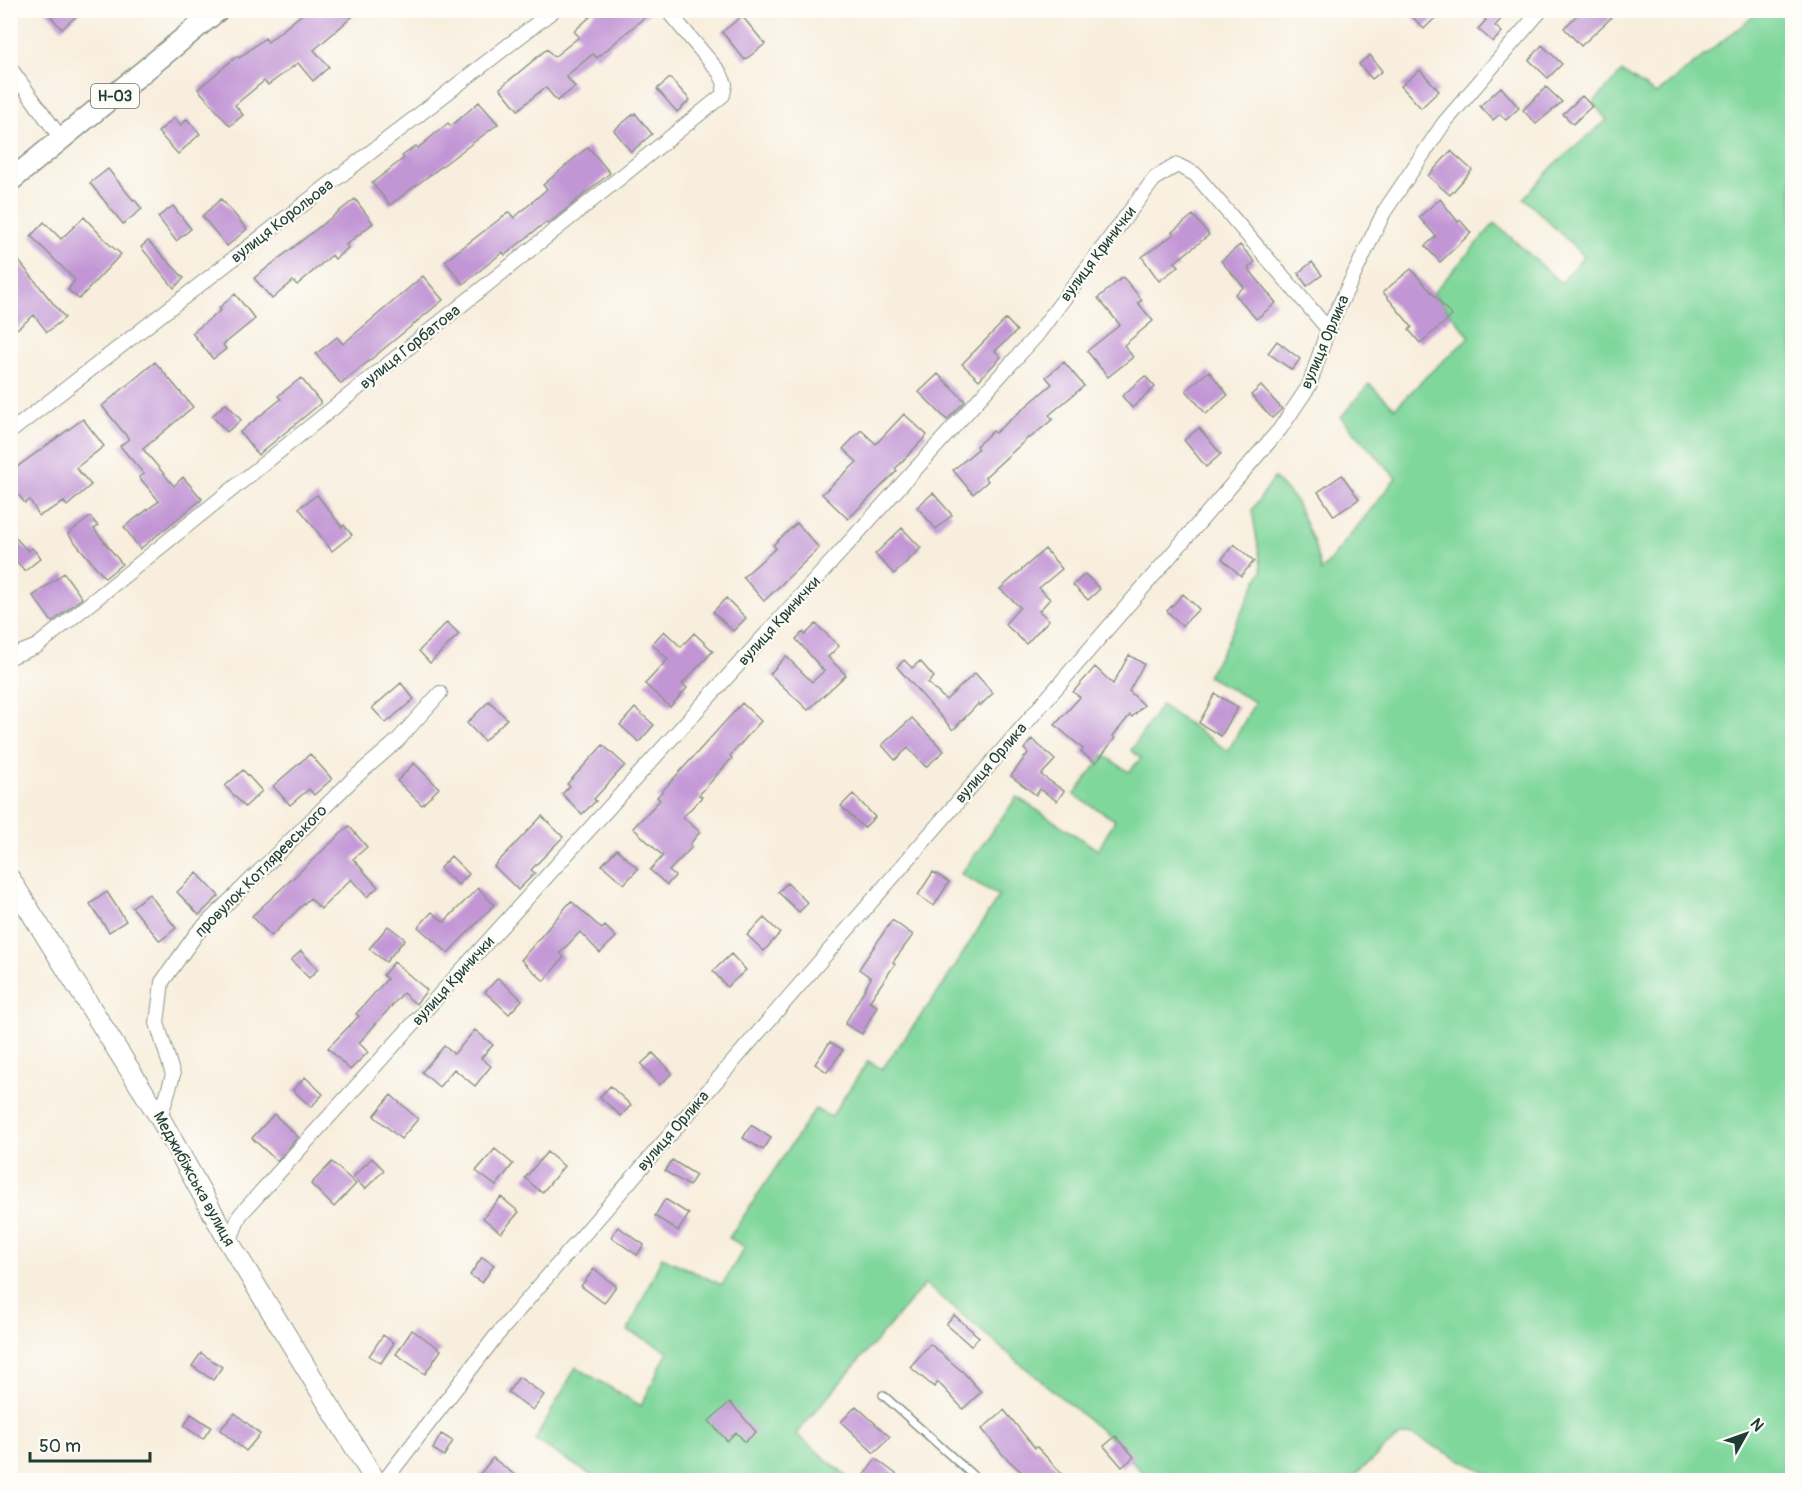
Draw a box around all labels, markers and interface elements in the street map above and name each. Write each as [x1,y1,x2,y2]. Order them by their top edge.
road number: Н-03 [91,84,139,108]
street label: вулиця Корольова [227,175,337,267]
street label: вулиця Кринички [1056,203,1140,305]
street label: вулиця Орлика [1296,292,1354,392]
street label: вулиця Горбатова [356,300,464,394]
street label: вулиця Кринички [734,572,824,670]
street label: вулиця Орлика [951,719,1031,807]
street label: провулок Котляревського [191,800,332,941]
street label: вулиця Кринички [408,932,498,1030]
street label: вулиця Орлика [633,1087,713,1175]
street label: Меджибіжська вулиця [149,1108,239,1250]
north arrow [1716,1404,1776,1464]
text: N [1746,1414,1768,1436]
scale bar [30,1425,150,1463]
text: 50 m [39,1435,81,1458]

